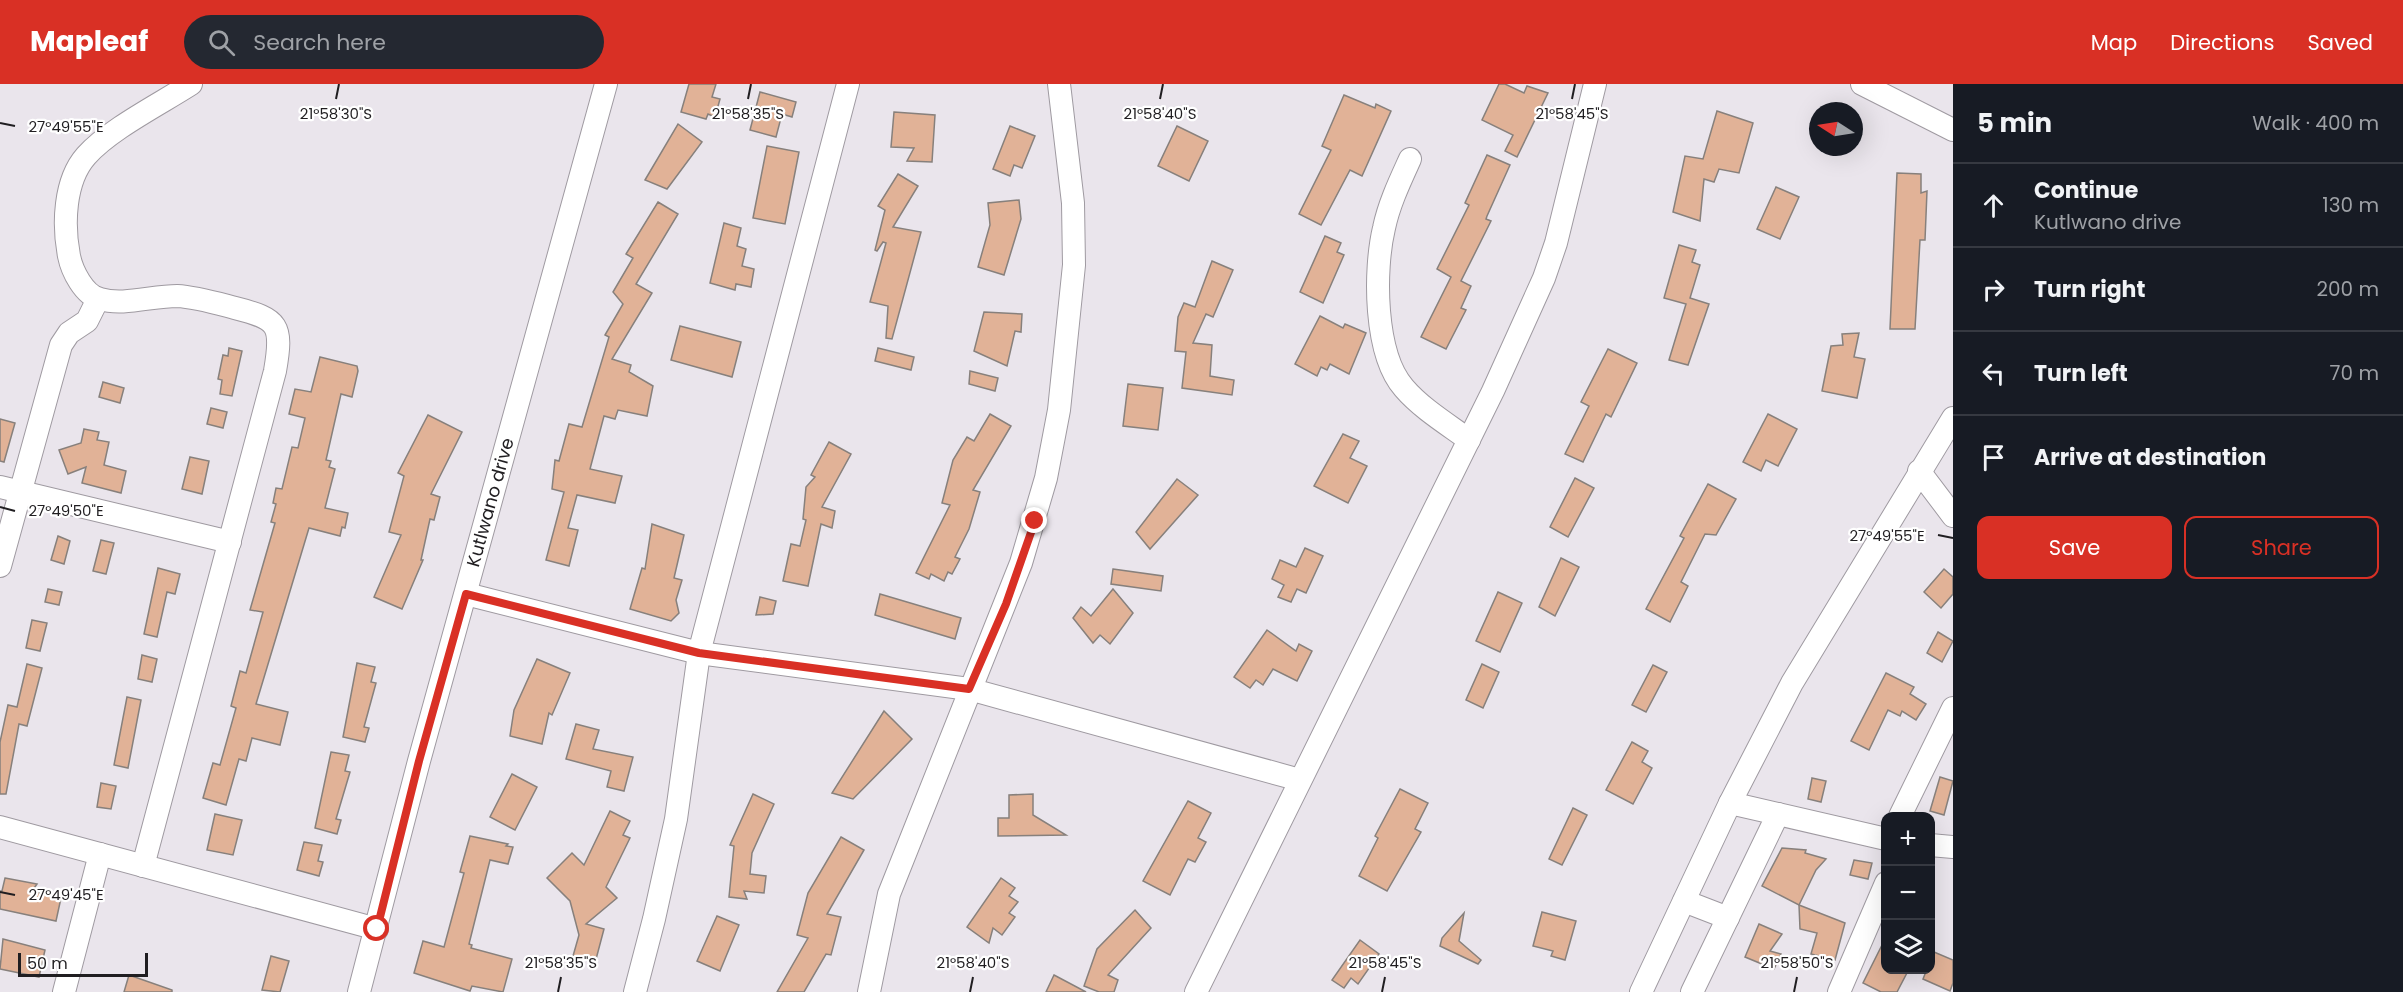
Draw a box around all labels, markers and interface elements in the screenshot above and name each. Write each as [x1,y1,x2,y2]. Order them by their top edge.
search box [184,15,604,69]
text: Mapleaf [30,22,148,61]
icon: search [205,26,238,59]
text: Search here [253,27,386,58]
text: Map [2091,28,2137,57]
text: Directions [2170,28,2274,57]
text: Saved [2307,28,2373,57]
north arrow [1809,102,1863,156]
text: 21°58'30"S [300,103,372,124]
text: 21°58'35"S [712,103,784,124]
text: 21°58'40"S [1124,103,1196,124]
text: 21°58'45"S [1536,103,1608,124]
text: 5 min [1977,105,2052,141]
text: Walk · 400 m [2252,109,2379,137]
text: 27°49'55"E [28,116,104,137]
text: Continue [2034,175,2138,206]
icon: ahead [1977,189,2010,222]
text: 130 m [2322,191,2379,219]
text: Kutlwano drive [2034,208,2181,236]
icon: right [1977,273,2010,306]
text: Turn right [2034,274,2145,305]
text: 200 m [2316,275,2379,303]
icon: left [1977,357,2010,390]
text: Turn left [2034,358,2128,389]
text: 70 m [2330,359,2379,387]
street label: Kutlwano drive [460,435,520,570]
icon: arrive [1977,441,2010,474]
text: Arrive at destination [2034,442,2266,473]
text: 27°49'50"E [28,500,104,521]
route end [1021,507,1047,533]
button: Save [1977,516,2172,579]
button: Share [2184,516,2379,579]
text: 27°49'55"E [1849,525,1925,546]
map controls [1881,812,1935,974]
button: + [1881,812,1935,866]
button: − [1881,866,1935,920]
text: 27°49'45"E [28,884,104,905]
route start [363,915,389,941]
button: layers [1881,920,1935,974]
scale bar [18,950,148,978]
text: 50 m [27,952,68,975]
text: 21°58'35"S [525,952,597,973]
text: 21°58'40"S [937,952,1009,973]
text: 21°58'45"S [1349,952,1421,973]
text: 21°58'50"S [1761,952,1833,973]

